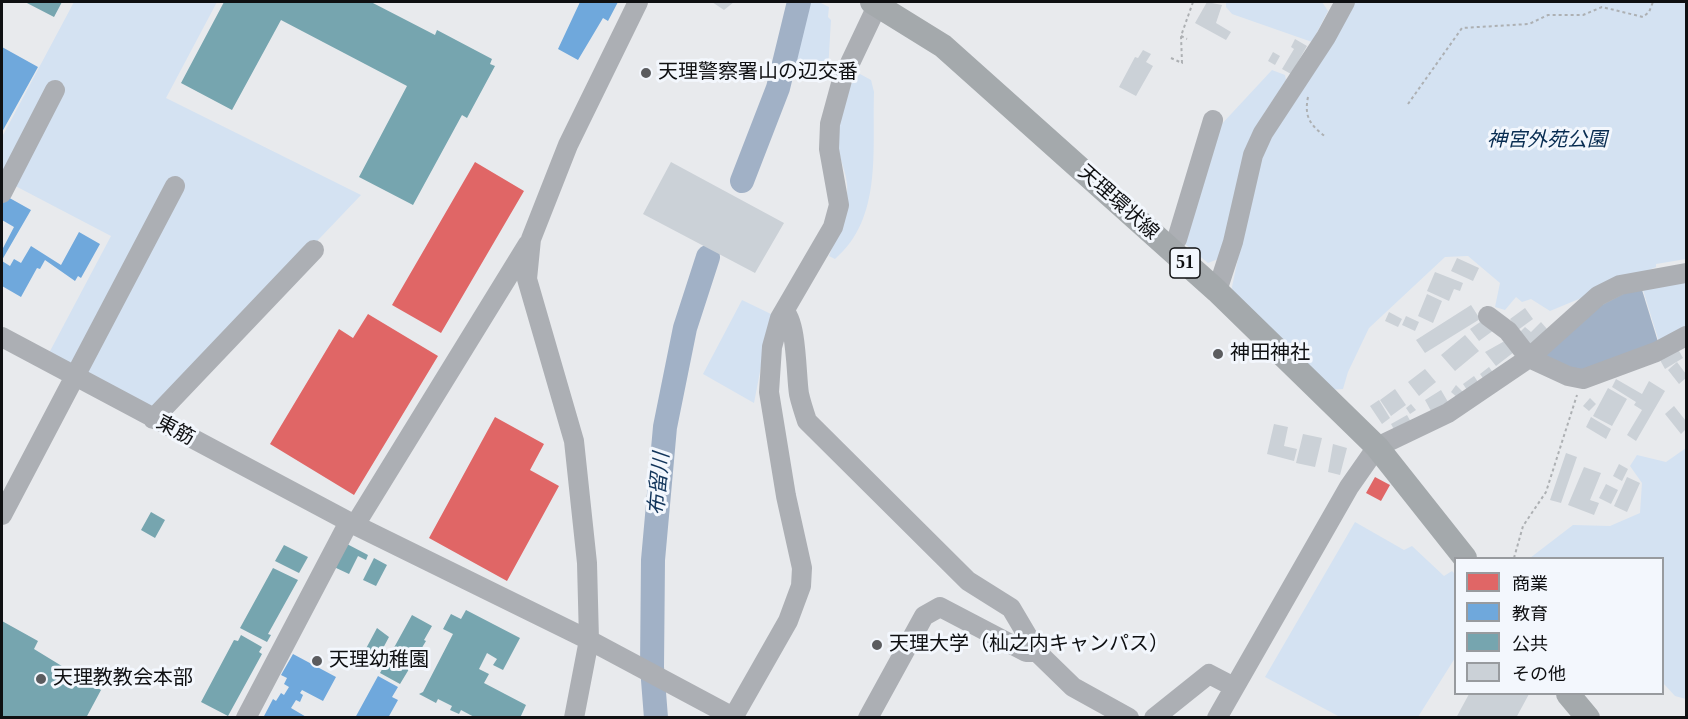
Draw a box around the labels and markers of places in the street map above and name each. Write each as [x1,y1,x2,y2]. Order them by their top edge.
place label: 天理警察署山の辺交番 [658,61,858,85]
marker: 天理警察署山の辺交番 [639,66,653,80]
place label: 神田神社 [1230,342,1310,366]
marker: 神田神社 [1211,347,1225,361]
place label: 天理大学（杣之内キャンパス） [889,633,1169,657]
marker: 天理大学（杣之内キャンパス） [870,638,884,652]
place label: 天理幼稚園 [329,649,429,673]
marker: 天理幼稚園 [310,654,324,668]
place label: 天理教教会本部 [53,667,193,691]
marker: 天理教教会本部 [34,672,48,686]

